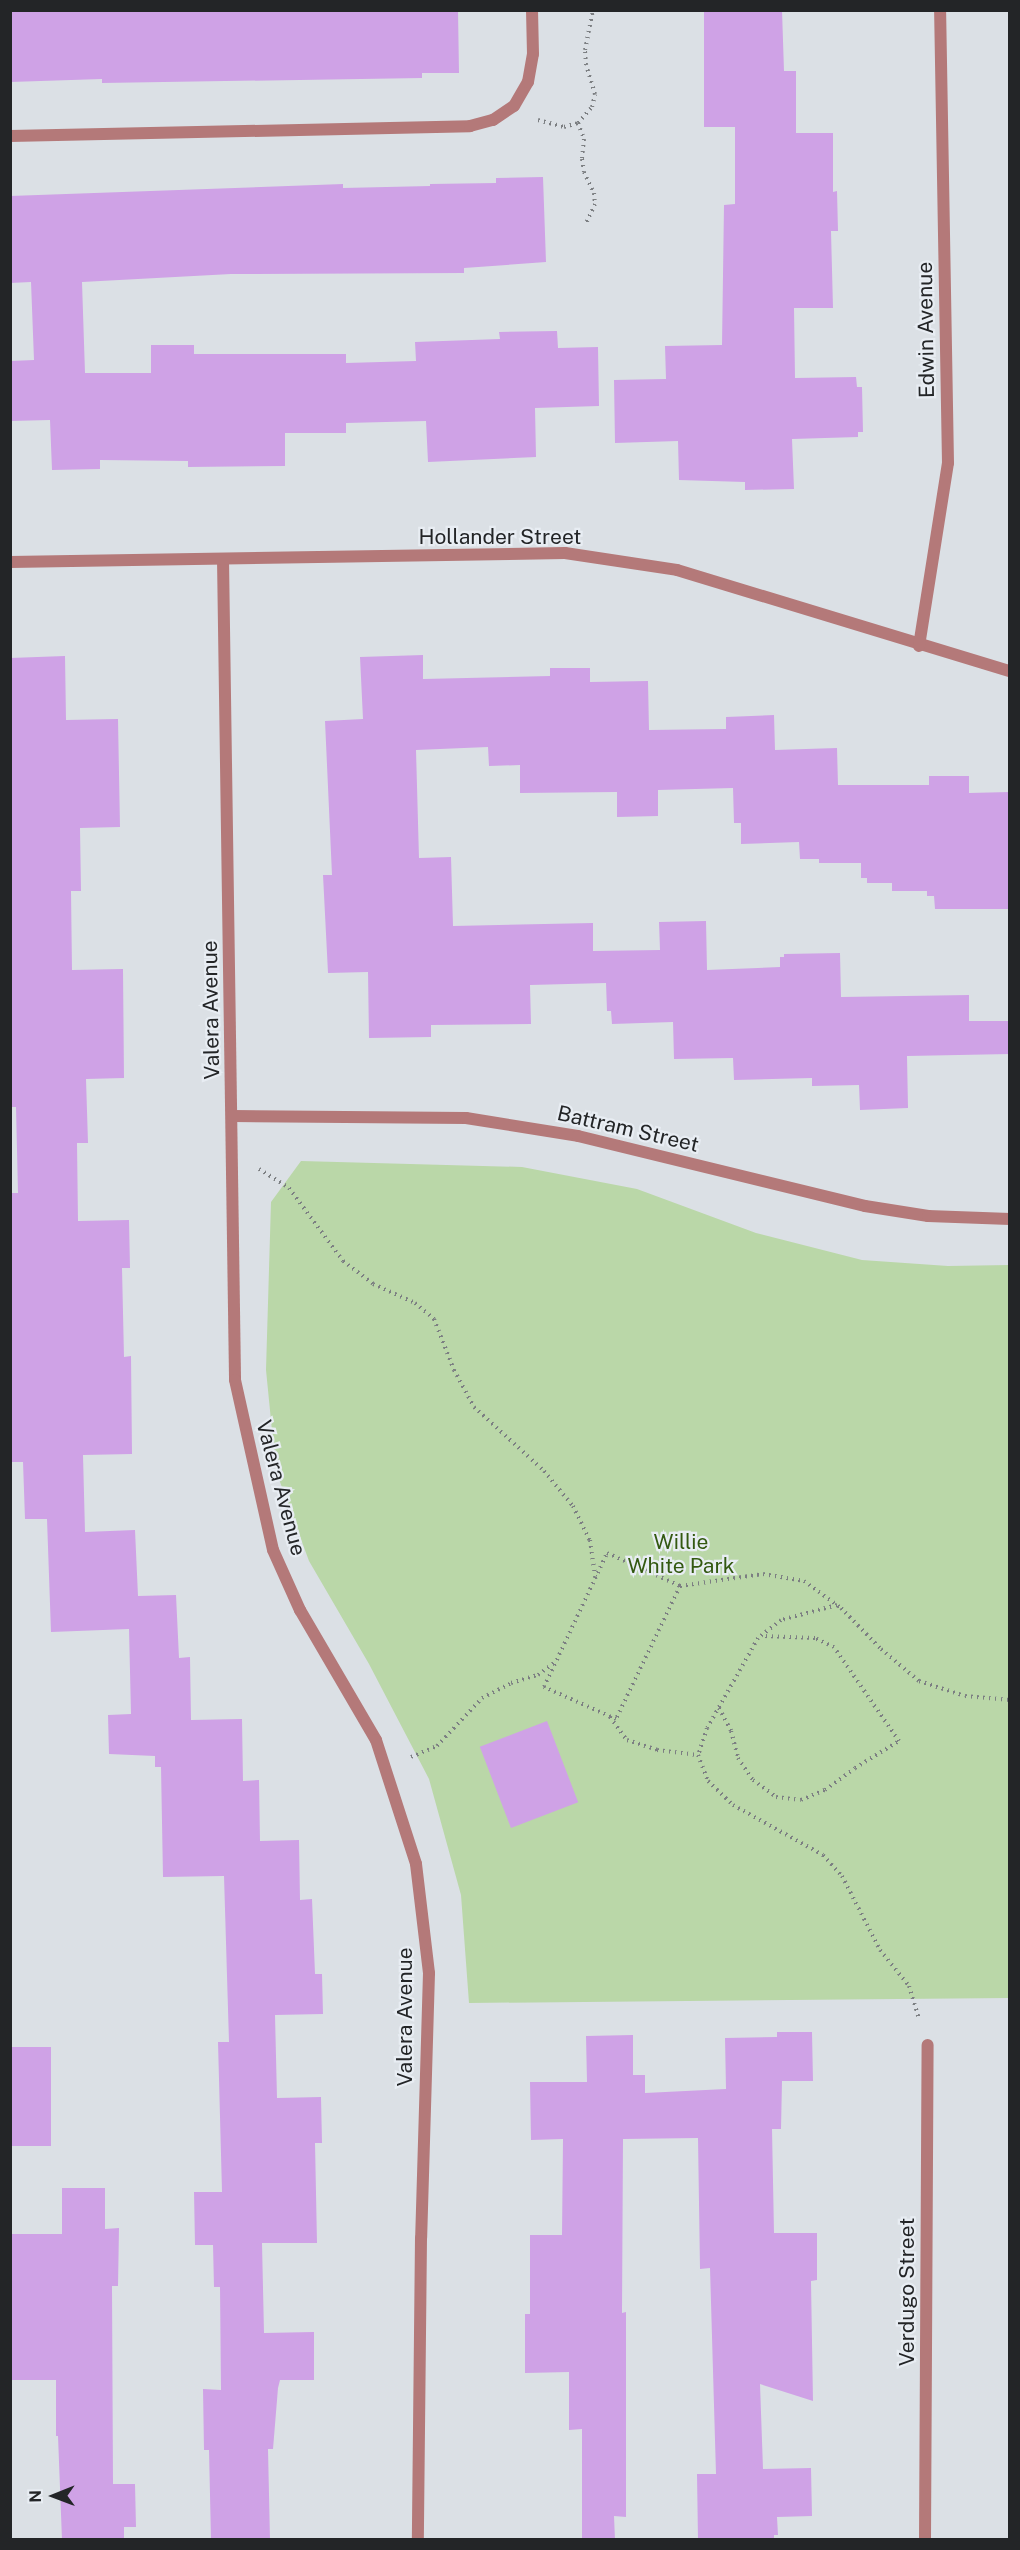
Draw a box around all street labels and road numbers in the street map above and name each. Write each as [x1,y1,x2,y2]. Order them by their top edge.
street label: Edwin Avenue [912,262,940,398]
street label: Hollander Street [419,524,581,550]
street label: Valera Avenue [197,940,225,1080]
street label: Battram Street [555,1100,701,1158]
street label: Valera Avenue [251,1417,311,1559]
street label: Valera Avenue [392,1947,418,2087]
street label: Verdugo Street [894,2218,920,2366]

